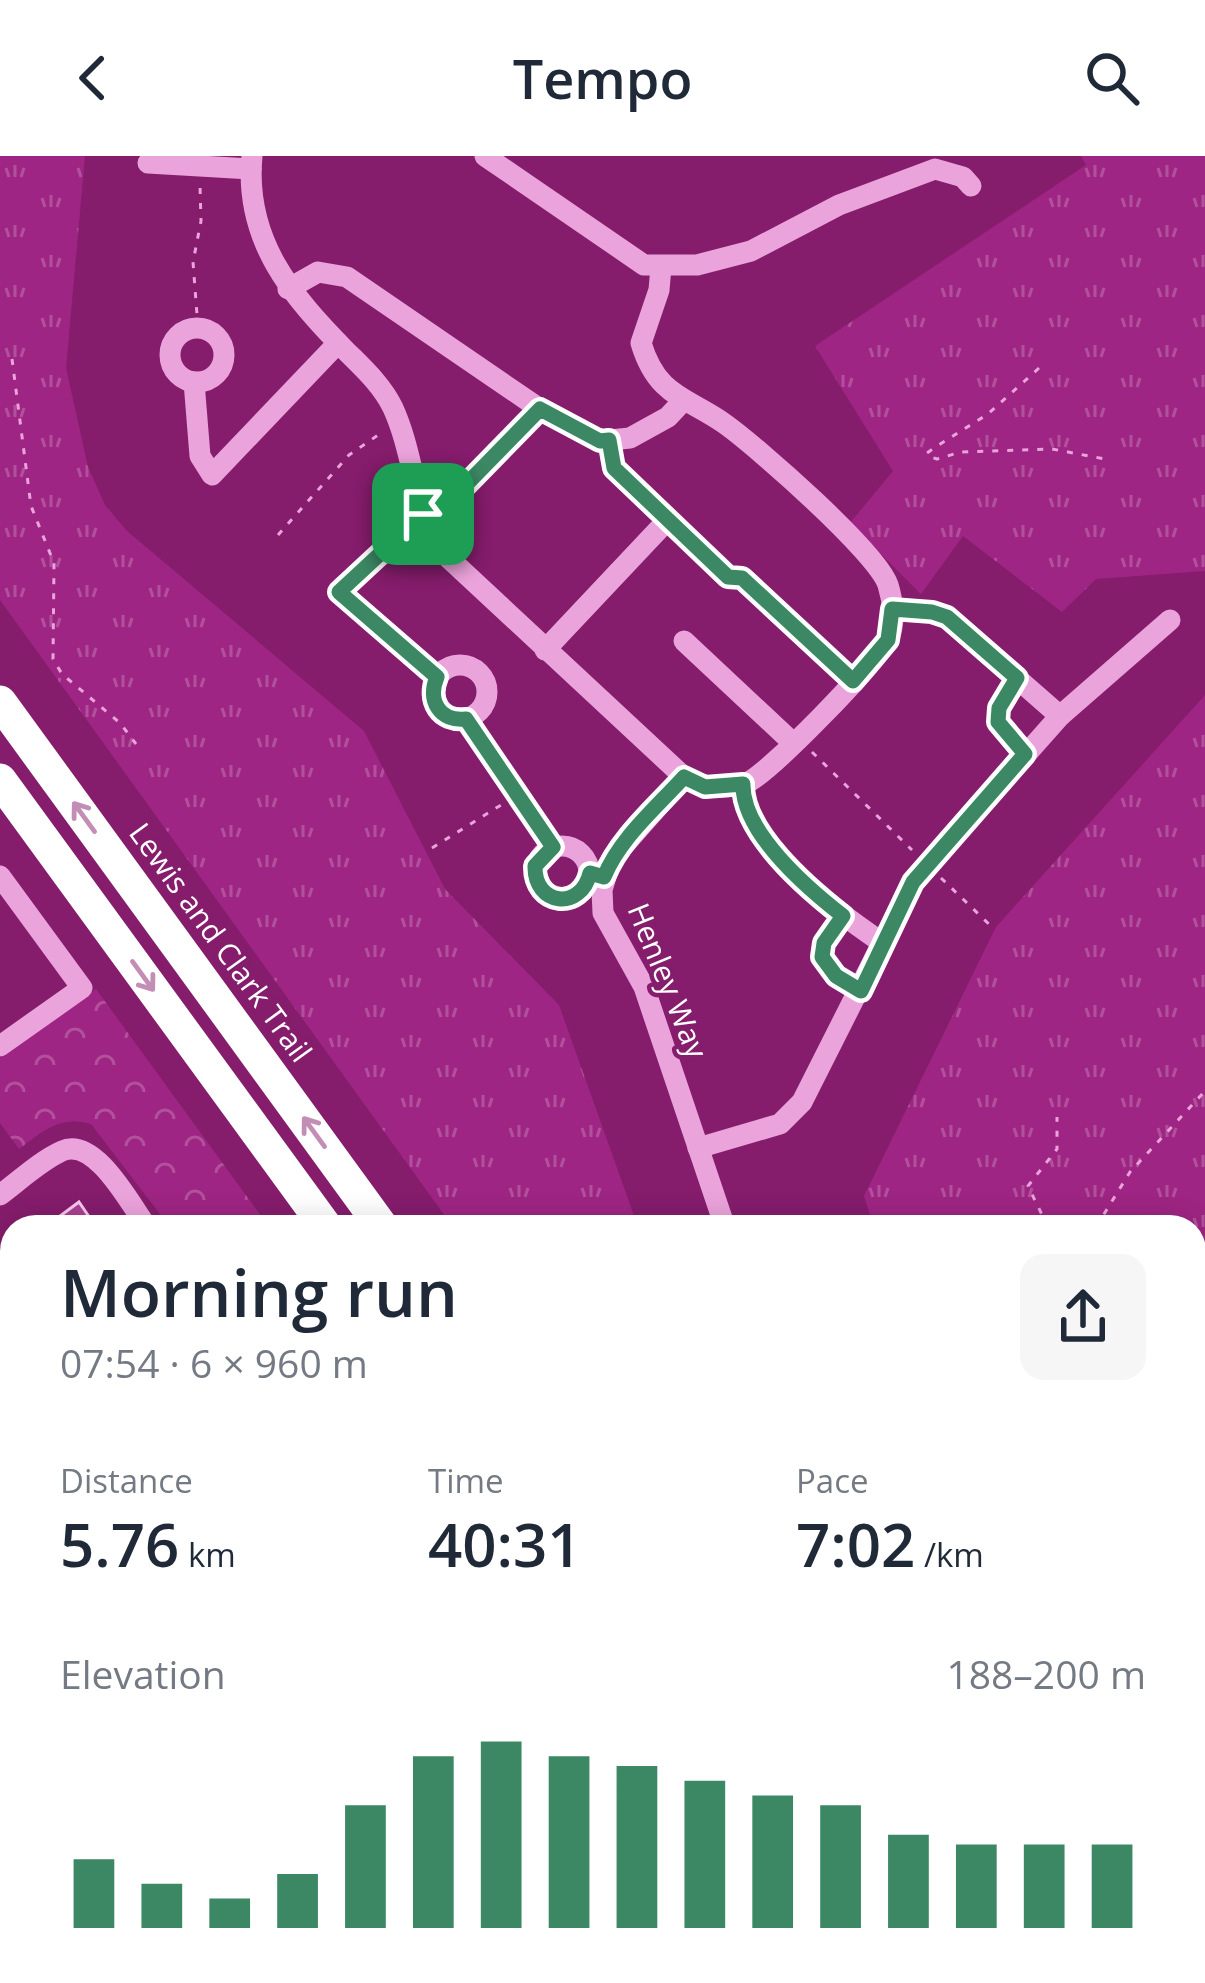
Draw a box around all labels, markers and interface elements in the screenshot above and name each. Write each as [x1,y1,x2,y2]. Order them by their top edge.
text: Tempo [513,41,692,115]
icon: back [60,45,126,111]
icon: search [1079,45,1145,111]
pin [372,463,474,565]
icon: arrive [390,481,456,547]
one-way arrow [72,801,97,834]
street label: Lewis and Clark Trail [121,814,322,1070]
street label: Henley Way [619,897,718,1065]
one-way arrow [130,959,155,992]
one-way arrow [301,1116,327,1149]
text: Morning run [60,1246,458,1336]
button: share [1020,1254,1146,1380]
text: 07:54 · 6 × 960 m [60,1336,368,1389]
text: Distance [60,1458,193,1503]
text: Time [428,1458,504,1503]
text: Pace [796,1458,869,1503]
text: 5.76 [60,1503,179,1585]
text: 40:31 [428,1503,582,1585]
text: 7:02 [796,1503,915,1585]
text: km [179,1532,236,1577]
text: /km [915,1532,984,1577]
text: Elevation [60,1647,226,1700]
text: 188–200 m [946,1647,1146,1700]

